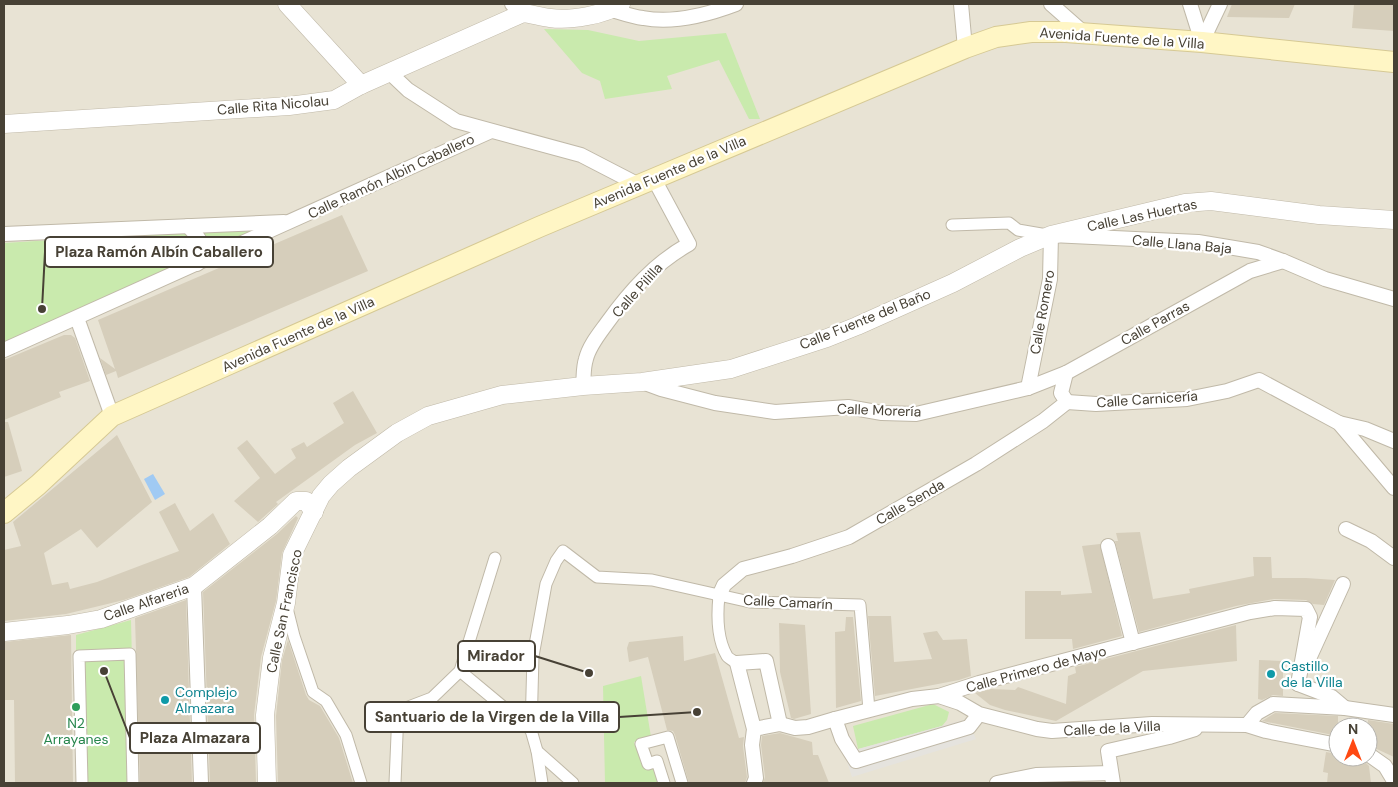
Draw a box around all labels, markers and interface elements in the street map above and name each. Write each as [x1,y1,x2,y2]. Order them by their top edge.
street label: Avenida Fuente de la Villa [1039,23,1205,53]
street label: Calle Rita Nicolau [216,91,330,119]
street label: Calle Ramón Albin Caballero [305,129,477,223]
street label: Avenida Fuente de la Villa [590,131,748,213]
street label: Calle Las Huertas [1085,195,1199,235]
street label: Calle Llana Baja [1131,231,1233,257]
callout: Plaza Ramón Albín Caballero [45,237,273,267]
text: Plaza Ramón Albín Caballero [55,242,263,262]
street label: Calle Pililla [608,259,666,321]
street label: Calle Romero [1026,268,1058,356]
street label: Calle Fuente del Baño [797,284,933,354]
street label: Avenida Fuente de la Villa [219,292,377,376]
street label: Calle Parras [1117,297,1193,349]
street label: Calle Carnicería [1096,386,1198,412]
street label: Calle Morería [836,400,922,420]
street label: Calle Senda [873,475,947,529]
street label: Calle San Francisco [262,547,306,675]
street label: Calle Alfareria [101,579,191,625]
street label: Calle Camarín [743,591,833,613]
callout: Mirador [458,641,535,671]
street label: Calle Primero de Mayo [964,642,1108,696]
text: Mirador [467,646,525,666]
place label: Castillo de la Villa [1281,657,1343,691]
marker: Castillo de la Villa [1265,668,1277,680]
place label: Complejo Almazara [175,683,237,717]
marker: Complejo Almazara [159,694,171,706]
marker: N2 Arrayanes [70,701,82,713]
callout: Santuario de la Virgen de la Villa [365,702,619,732]
text: Santuario de la Virgen de la Villa [375,707,609,727]
place label: N2 Arrayanes [43,714,109,748]
street label: Calle de la Villa [1063,716,1161,740]
north arrow [1328,717,1378,767]
text: N [1348,720,1358,738]
callout: Plaza Almazara [130,723,260,753]
text: Plaza Almazara [140,728,250,748]

